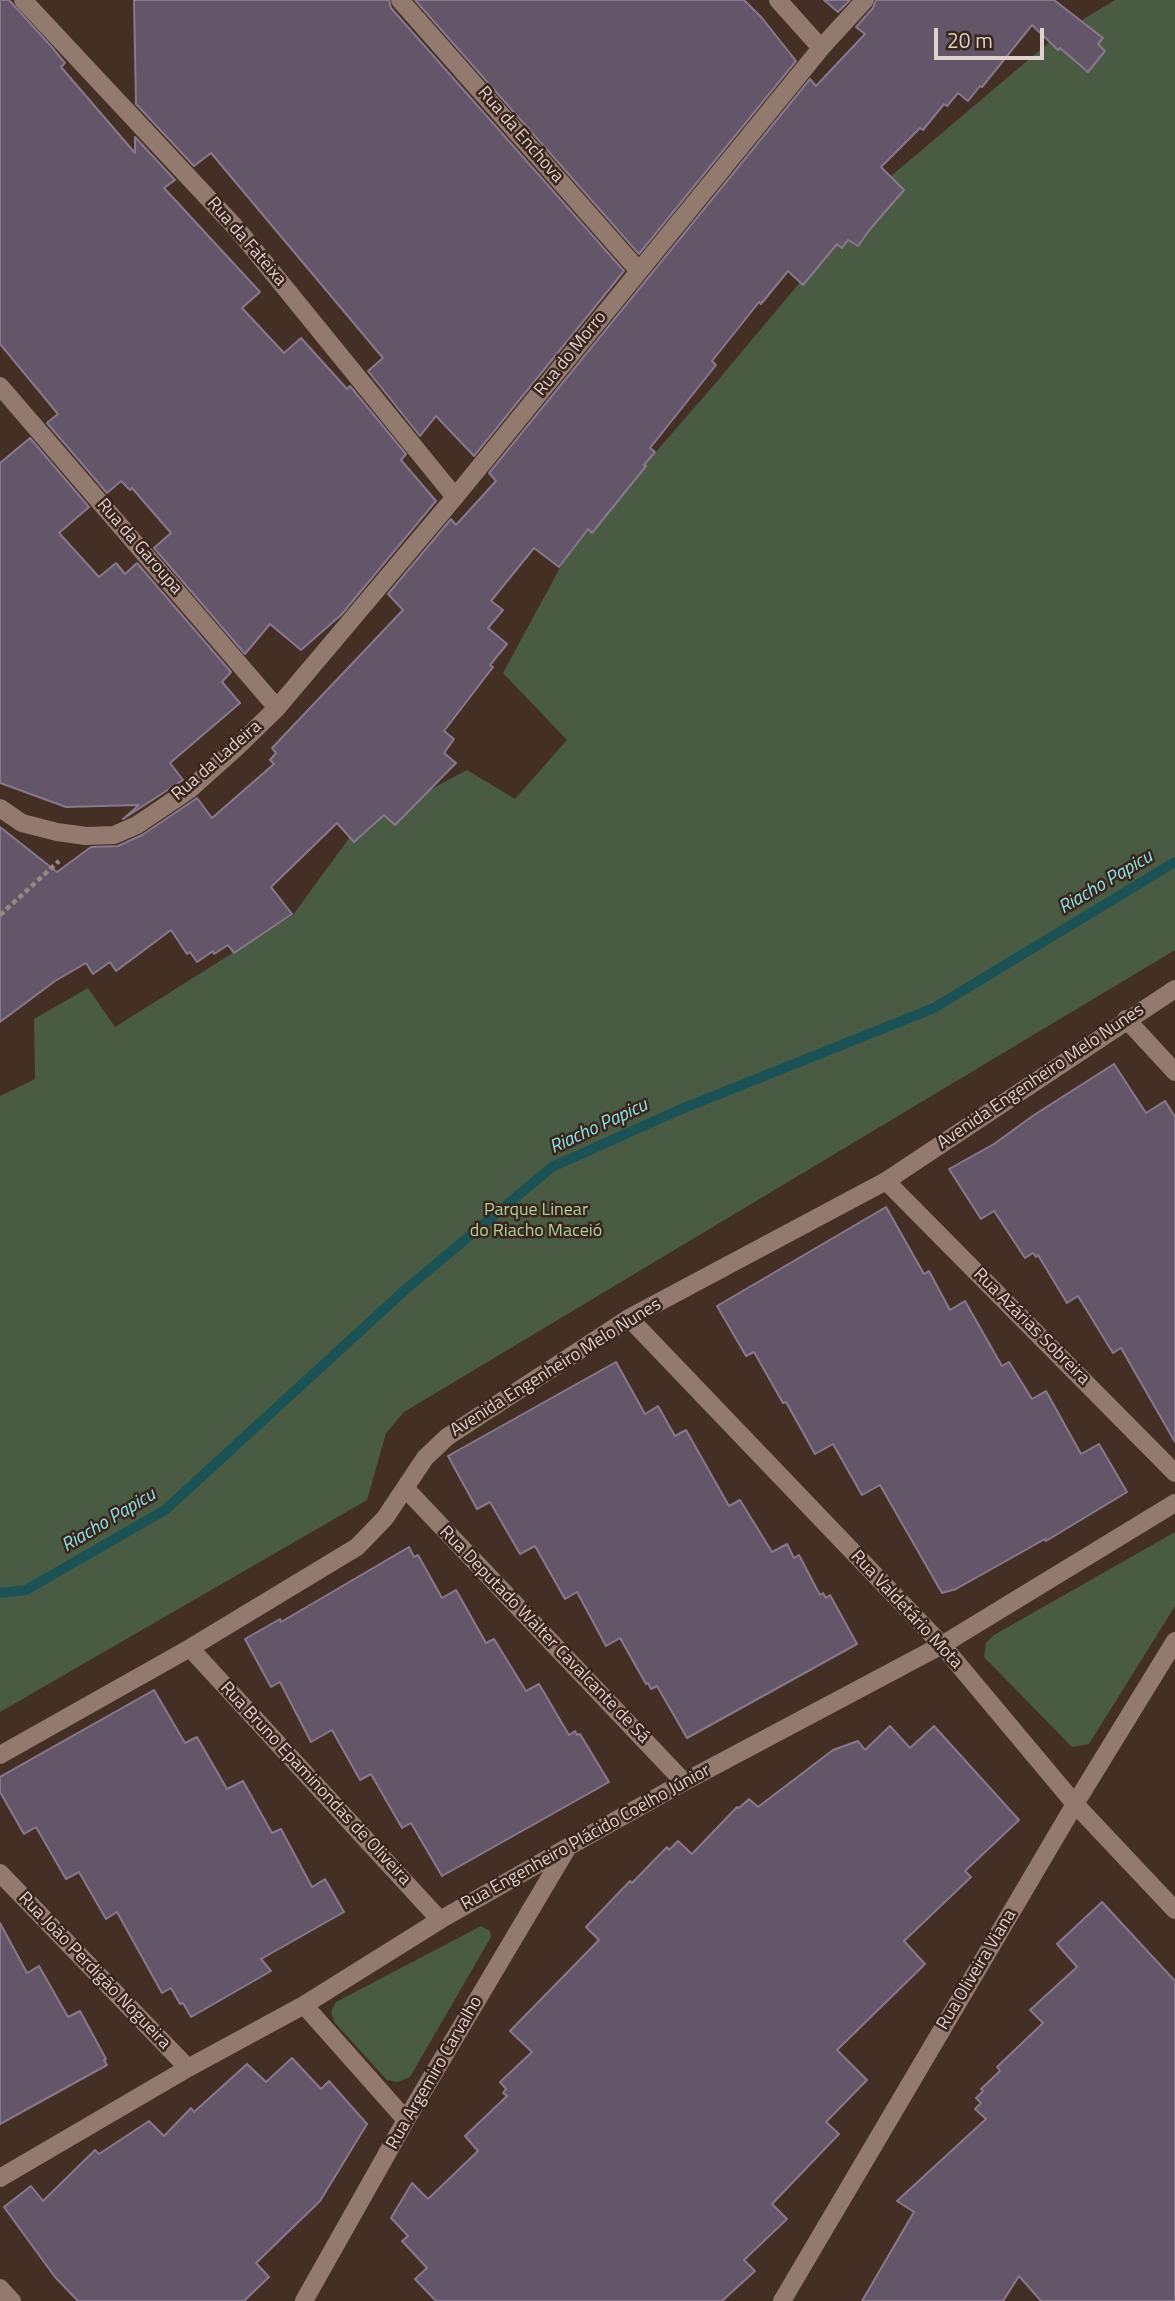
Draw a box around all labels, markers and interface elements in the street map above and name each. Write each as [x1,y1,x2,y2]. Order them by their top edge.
scale bar [937,14,1047,58]
text: 20 m [947,24,993,56]
street label: Rua da Enchova [472,83,568,187]
street label: Rua da Fateixa [202,193,290,291]
street label: Rua do Morro [530,307,612,401]
street label: Rua da Garoupa [92,495,186,599]
street label: Rua da Ladeira [168,716,266,806]
water label: Riacho Papicu [1055,846,1157,920]
street label: Avenida Engenheiro Melo Nunes [934,1000,1148,1154]
water label: Riacho Papicu [546,1094,652,1160]
park label: Parque Linear do Riacho Maceió [470,1200,602,1242]
street label: Rua Azárias Sobreira [968,1264,1094,1390]
street label: Avenida Engenheiro Melo Nunes [447,1294,665,1442]
water label: Riacho Papicu [58,1484,160,1558]
street label: Rua Deputado Walter Cavalcante de Sá [434,1522,654,1748]
street label: Rua Valdetário Mota [846,1546,966,1674]
street label: Rua Bruno Epaminondas de Oliveira [215,1678,415,1890]
street label: Rua Engenheiro Plácido Coelho Júnior [458,1760,714,1916]
street label: Rua João Perdigão Nogueira [13,1888,175,2054]
street label: Rua Oliveira Viana [933,1906,1021,2034]
street label: Rua Argemiro Carvalho [382,1993,488,2153]

